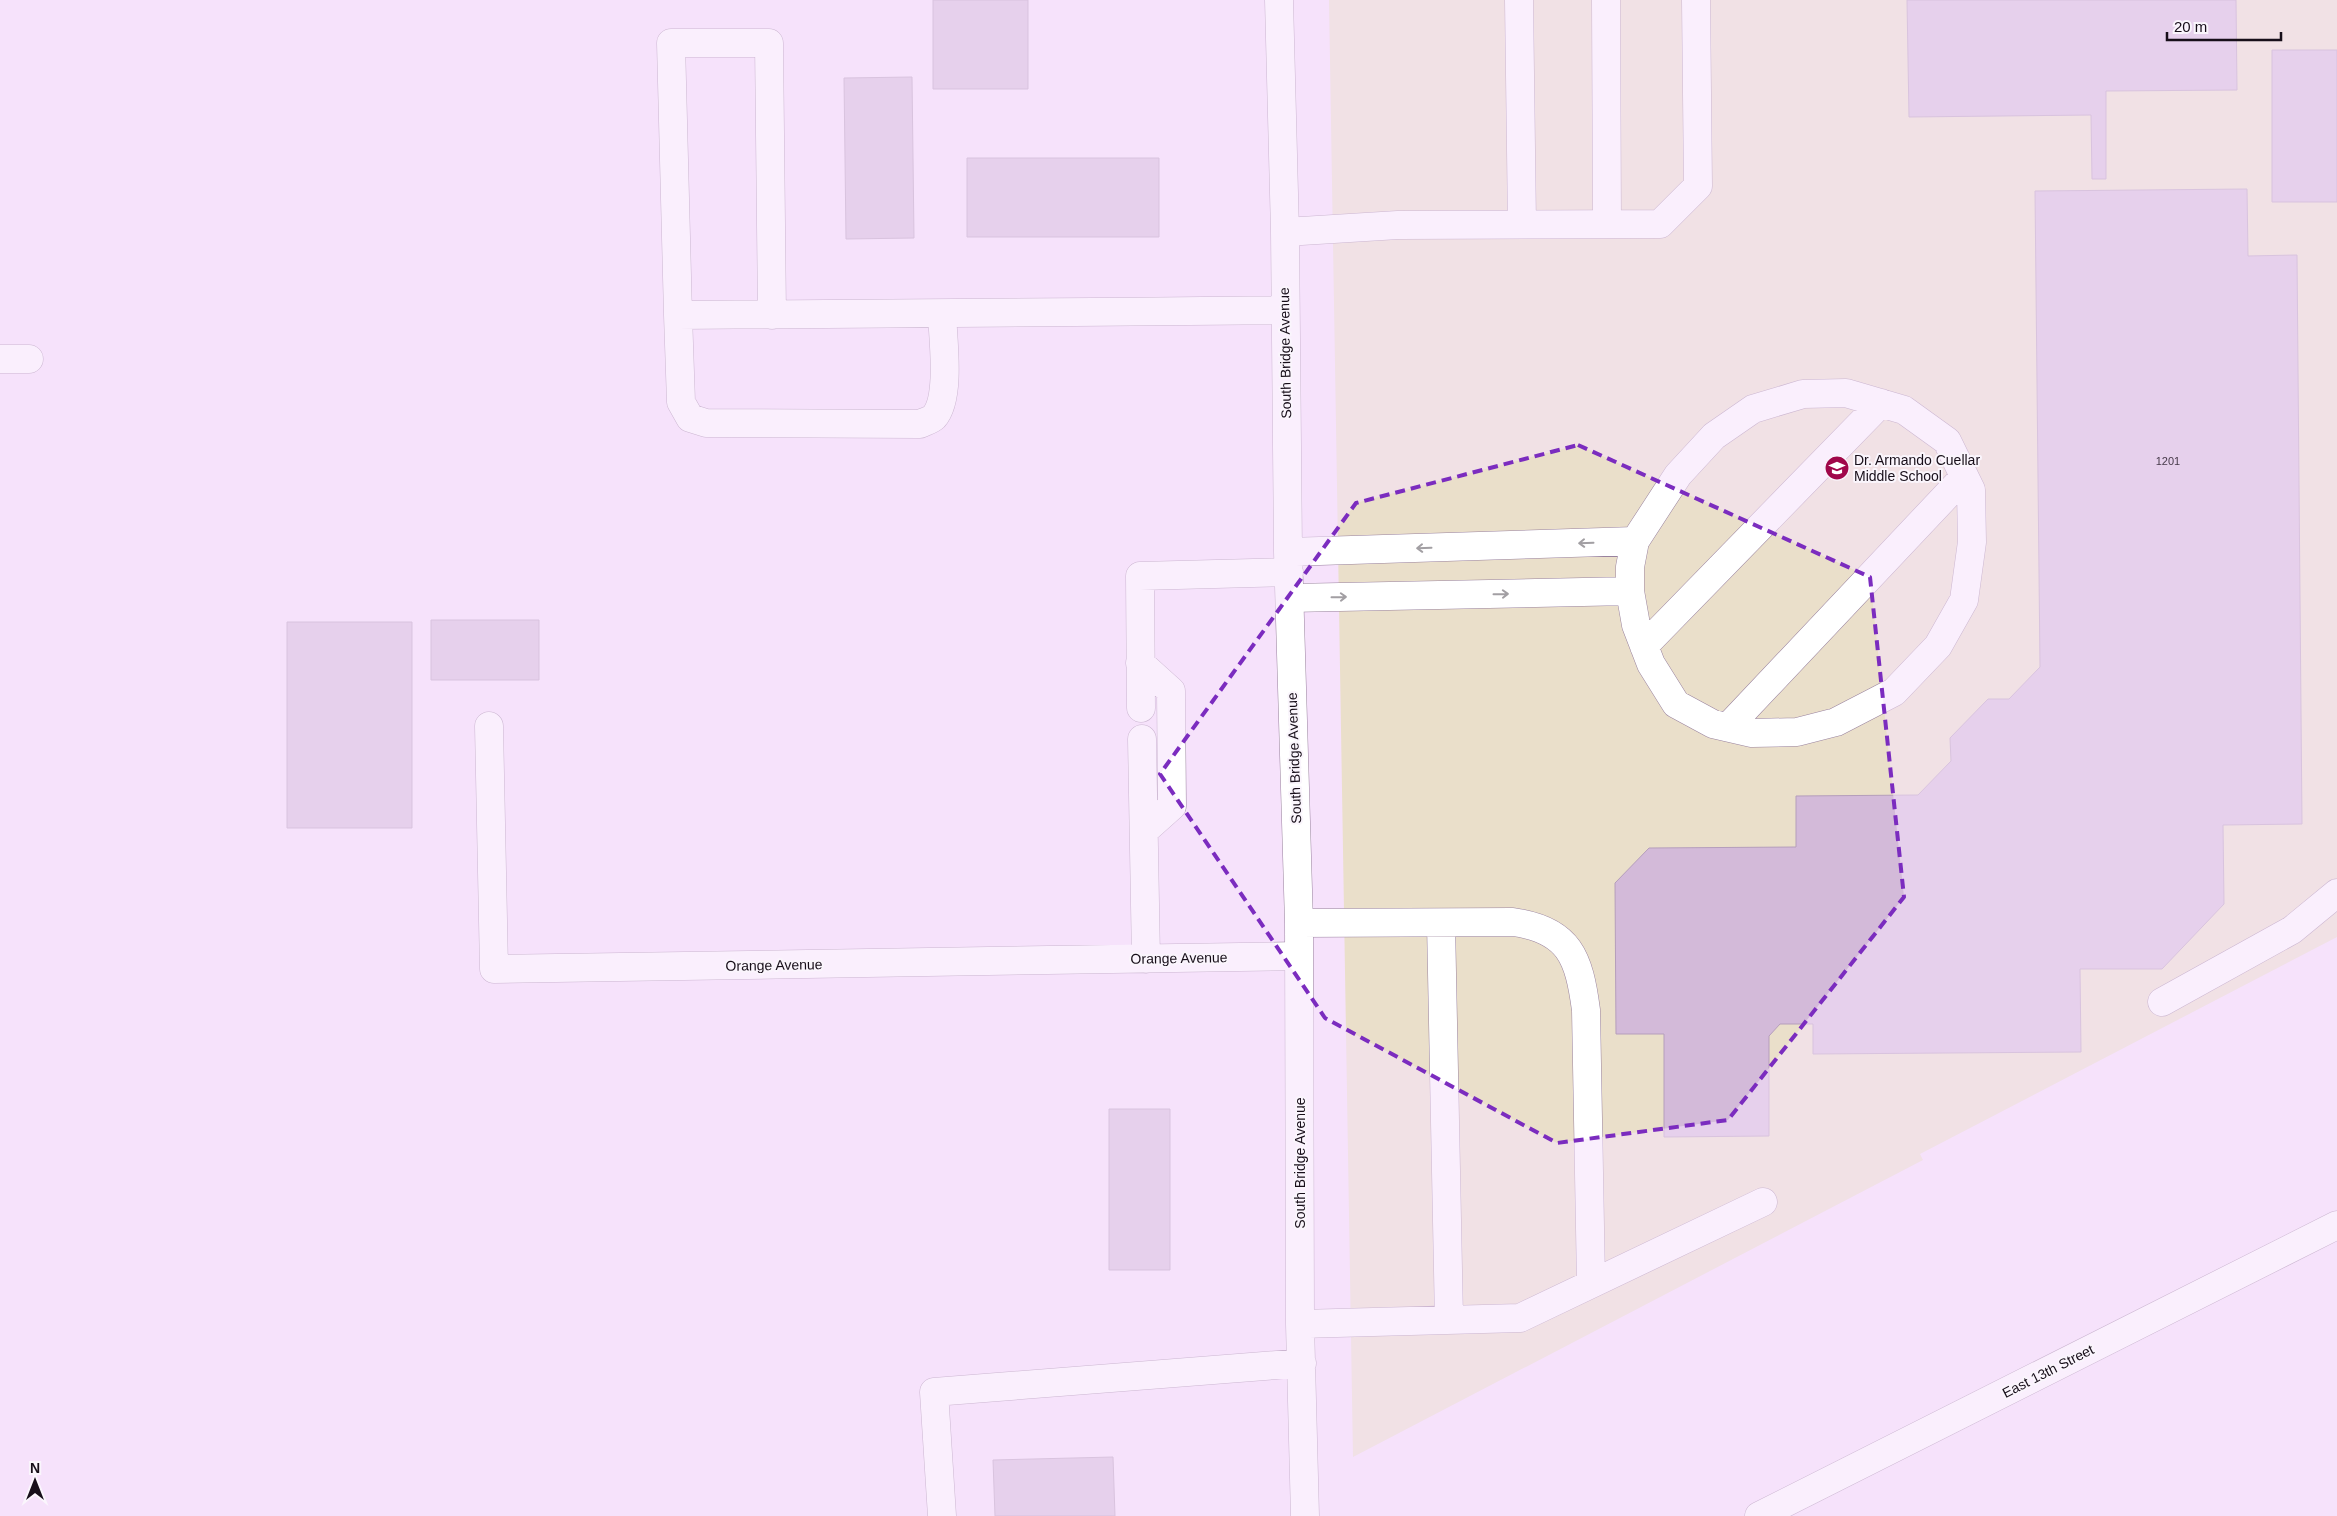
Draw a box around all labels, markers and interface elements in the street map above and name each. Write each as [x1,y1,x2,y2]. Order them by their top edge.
scale bar [2167,10,2281,42]
text: 20 m [2174,18,2207,35]
street label: South Bridge Avenue [1276,287,1294,419]
place label: Dr. Armando Cuellar Middle School [1854,452,1980,484]
school or university icon: Dr. Armando Cuellar Middle School [1824,455,1850,481]
house number: 1201 [2156,455,2180,467]
one-way arrow [1579,538,1595,547]
one-way arrow [1416,543,1432,552]
one-way arrow [1493,589,1509,599]
one-way arrow [1331,593,1347,602]
street label: South Bridge Avenue [1284,692,1304,824]
street label: Orange Avenue [1130,949,1228,967]
street label: Orange Avenue [725,956,823,974]
street label: South Bridge Avenue [1292,1097,1308,1229]
street label: East 13th Street [2000,1341,2096,1401]
north arrow [10,1456,60,1506]
text: N [30,1460,40,1476]

